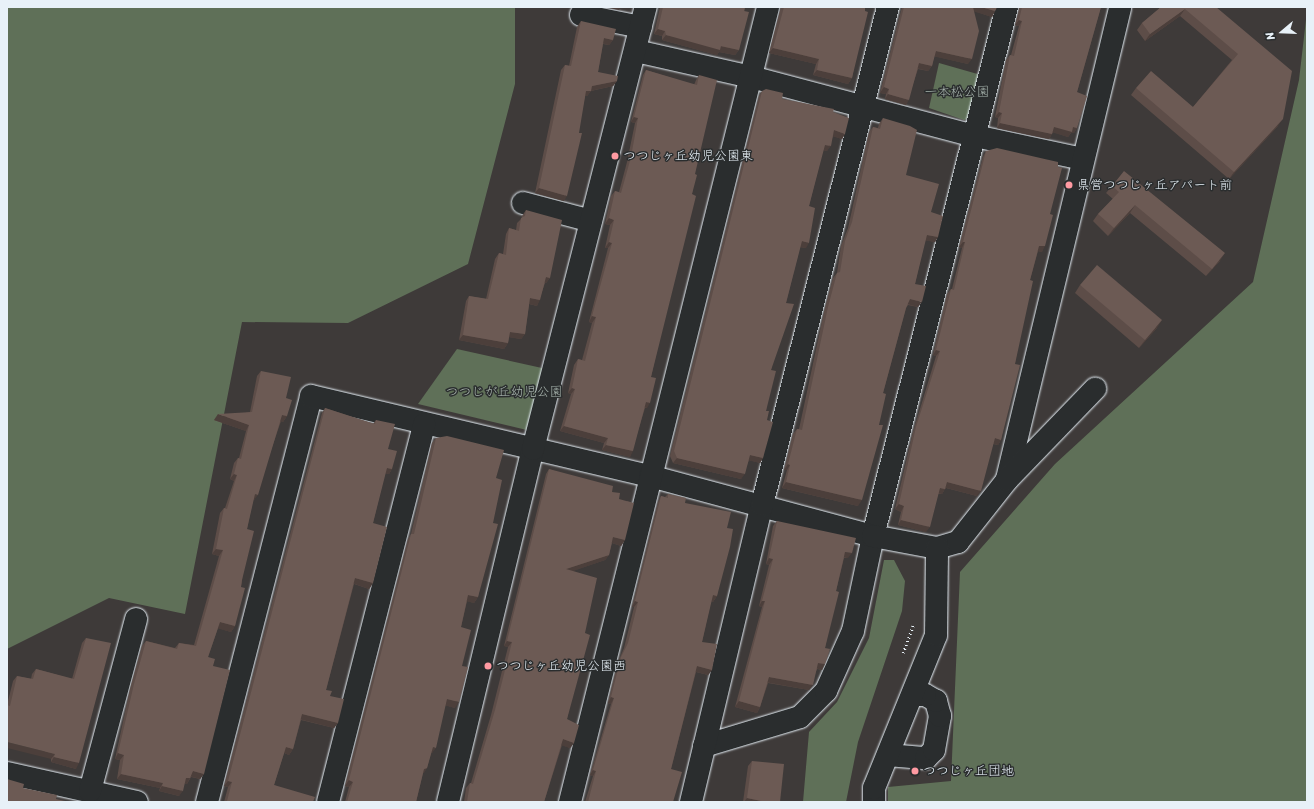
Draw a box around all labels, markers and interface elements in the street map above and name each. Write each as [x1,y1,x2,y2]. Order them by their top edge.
north arrow [1262,12,1302,52]
text: N [1260,29,1280,43]
park label: 一本松公園 [925,84,989,100]
place label: つつじヶ丘幼児公園東 [623,148,753,164]
marker: つつじヶ丘幼児公園東 [610,151,620,161]
place label: 県営つつじヶ丘アパート前 [1077,177,1233,193]
marker: 県営つつじヶ丘アパート前 [1064,180,1074,190]
park label: つつじが丘幼児公園 [446,384,562,400]
place label: つつじヶ丘幼児公園西 [496,658,626,674]
marker: つつじヶ丘幼児公園西 [483,661,493,671]
place label: つつじヶ丘団地 [923,763,1014,779]
marker: つつじヶ丘団地 [910,766,920,776]

